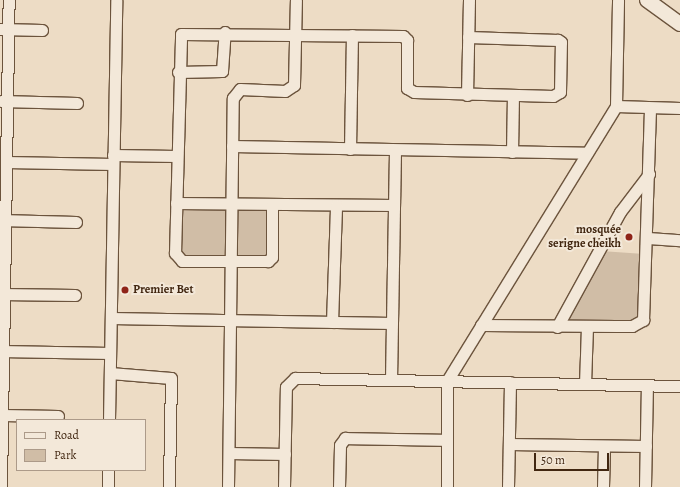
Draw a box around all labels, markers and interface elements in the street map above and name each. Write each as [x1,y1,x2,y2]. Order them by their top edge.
place label: mosquée serigne cheikh [548,223,621,251]
marker: mosquée serigne cheikh [624,232,634,242]
place label: Premier Bet [133,283,193,297]
marker: Premier Bet [120,285,130,295]
legend [16,419,146,471]
text: Road [54,427,79,443]
scale bar [536,445,611,471]
text: Park [54,447,77,463]
text: 50 m [541,452,565,468]

